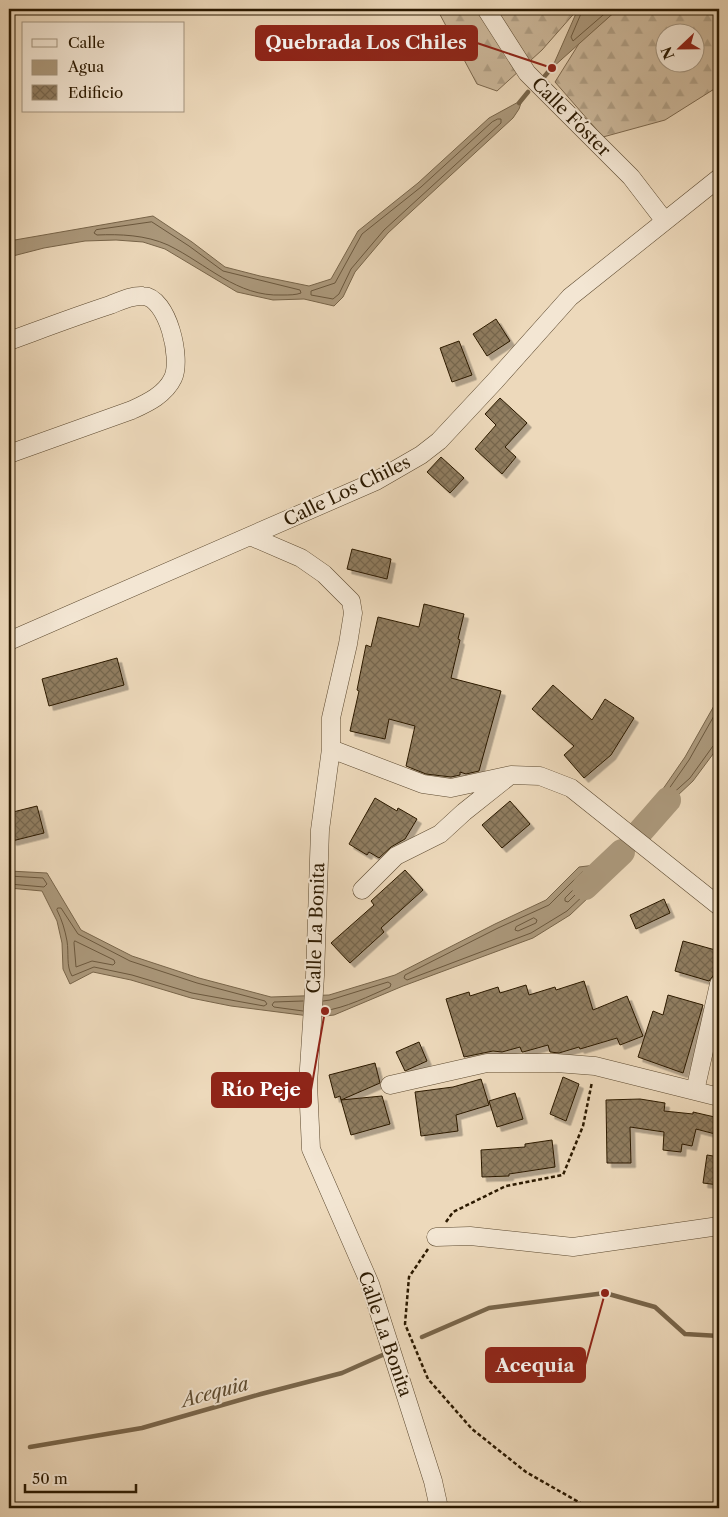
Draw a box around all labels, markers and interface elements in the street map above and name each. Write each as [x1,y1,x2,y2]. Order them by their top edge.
legend [22,22,185,112]
north arrow [656,22,706,72]
callout: Quebrada Los Chiles [256,26,477,60]
text: Quebrada Los Chiles [265,31,467,54]
text: Calle [68,33,105,52]
text: N [657,44,679,62]
text: Agua [67,57,104,76]
street label: Calle Fóster [527,73,615,161]
text: Edificio [68,83,123,102]
street label: Calle Los Chiles [280,451,414,531]
street label: Calle La Bonita [303,862,329,994]
callout: Río Peje [212,1073,311,1107]
text: Río Peje [221,1078,301,1101]
street label: Calle La Bonita [353,1268,417,1400]
callout: Acequia [486,1348,585,1382]
text: Acequia [494,1354,576,1377]
water label: Acequia [176,1372,252,1413]
scale bar [25,1462,136,1494]
text: 50 m [32,1469,68,1488]

